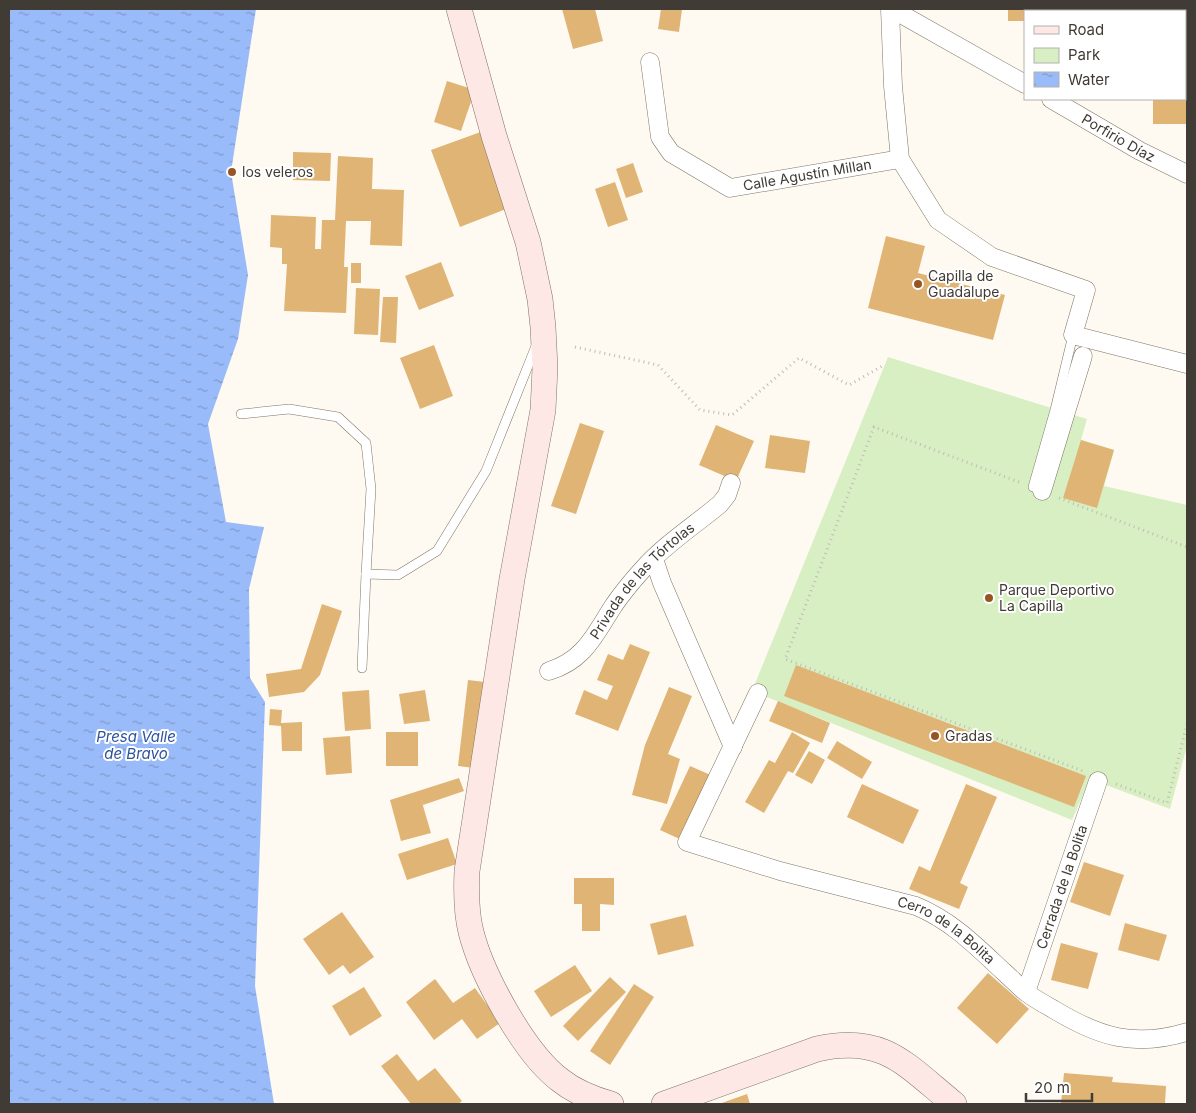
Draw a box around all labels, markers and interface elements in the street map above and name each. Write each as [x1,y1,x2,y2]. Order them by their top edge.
legend [1024,10,1186,100]
text: Road [1068,20,1104,39]
text: Park [1068,45,1101,64]
text: Water [1068,70,1110,89]
street label: Porfirio Díaz [1079,110,1158,165]
street label: Calle Agustín Millan [742,155,873,194]
place label: los veleros [242,163,313,180]
marker: los veleros [226,166,238,178]
place label: Capilla de Guadalupe [928,267,999,300]
marker: Capilla de Guadalupe [912,278,924,290]
street label: Privada de las Tórtolas [586,519,697,642]
place label: Parque Deportivo La Capilla [999,581,1114,614]
marker: Parque Deportivo La Capilla [983,592,995,604]
water label: Presa Valle de Bravo [96,727,176,763]
place label: Gradas [945,727,992,744]
marker: Gradas [929,730,941,742]
street label: Cerrada de la Bolita [1032,822,1090,951]
street label: Cerro de la Bolita [896,893,999,967]
scale bar [1026,1070,1092,1102]
text: 20 m [1034,1078,1070,1097]

